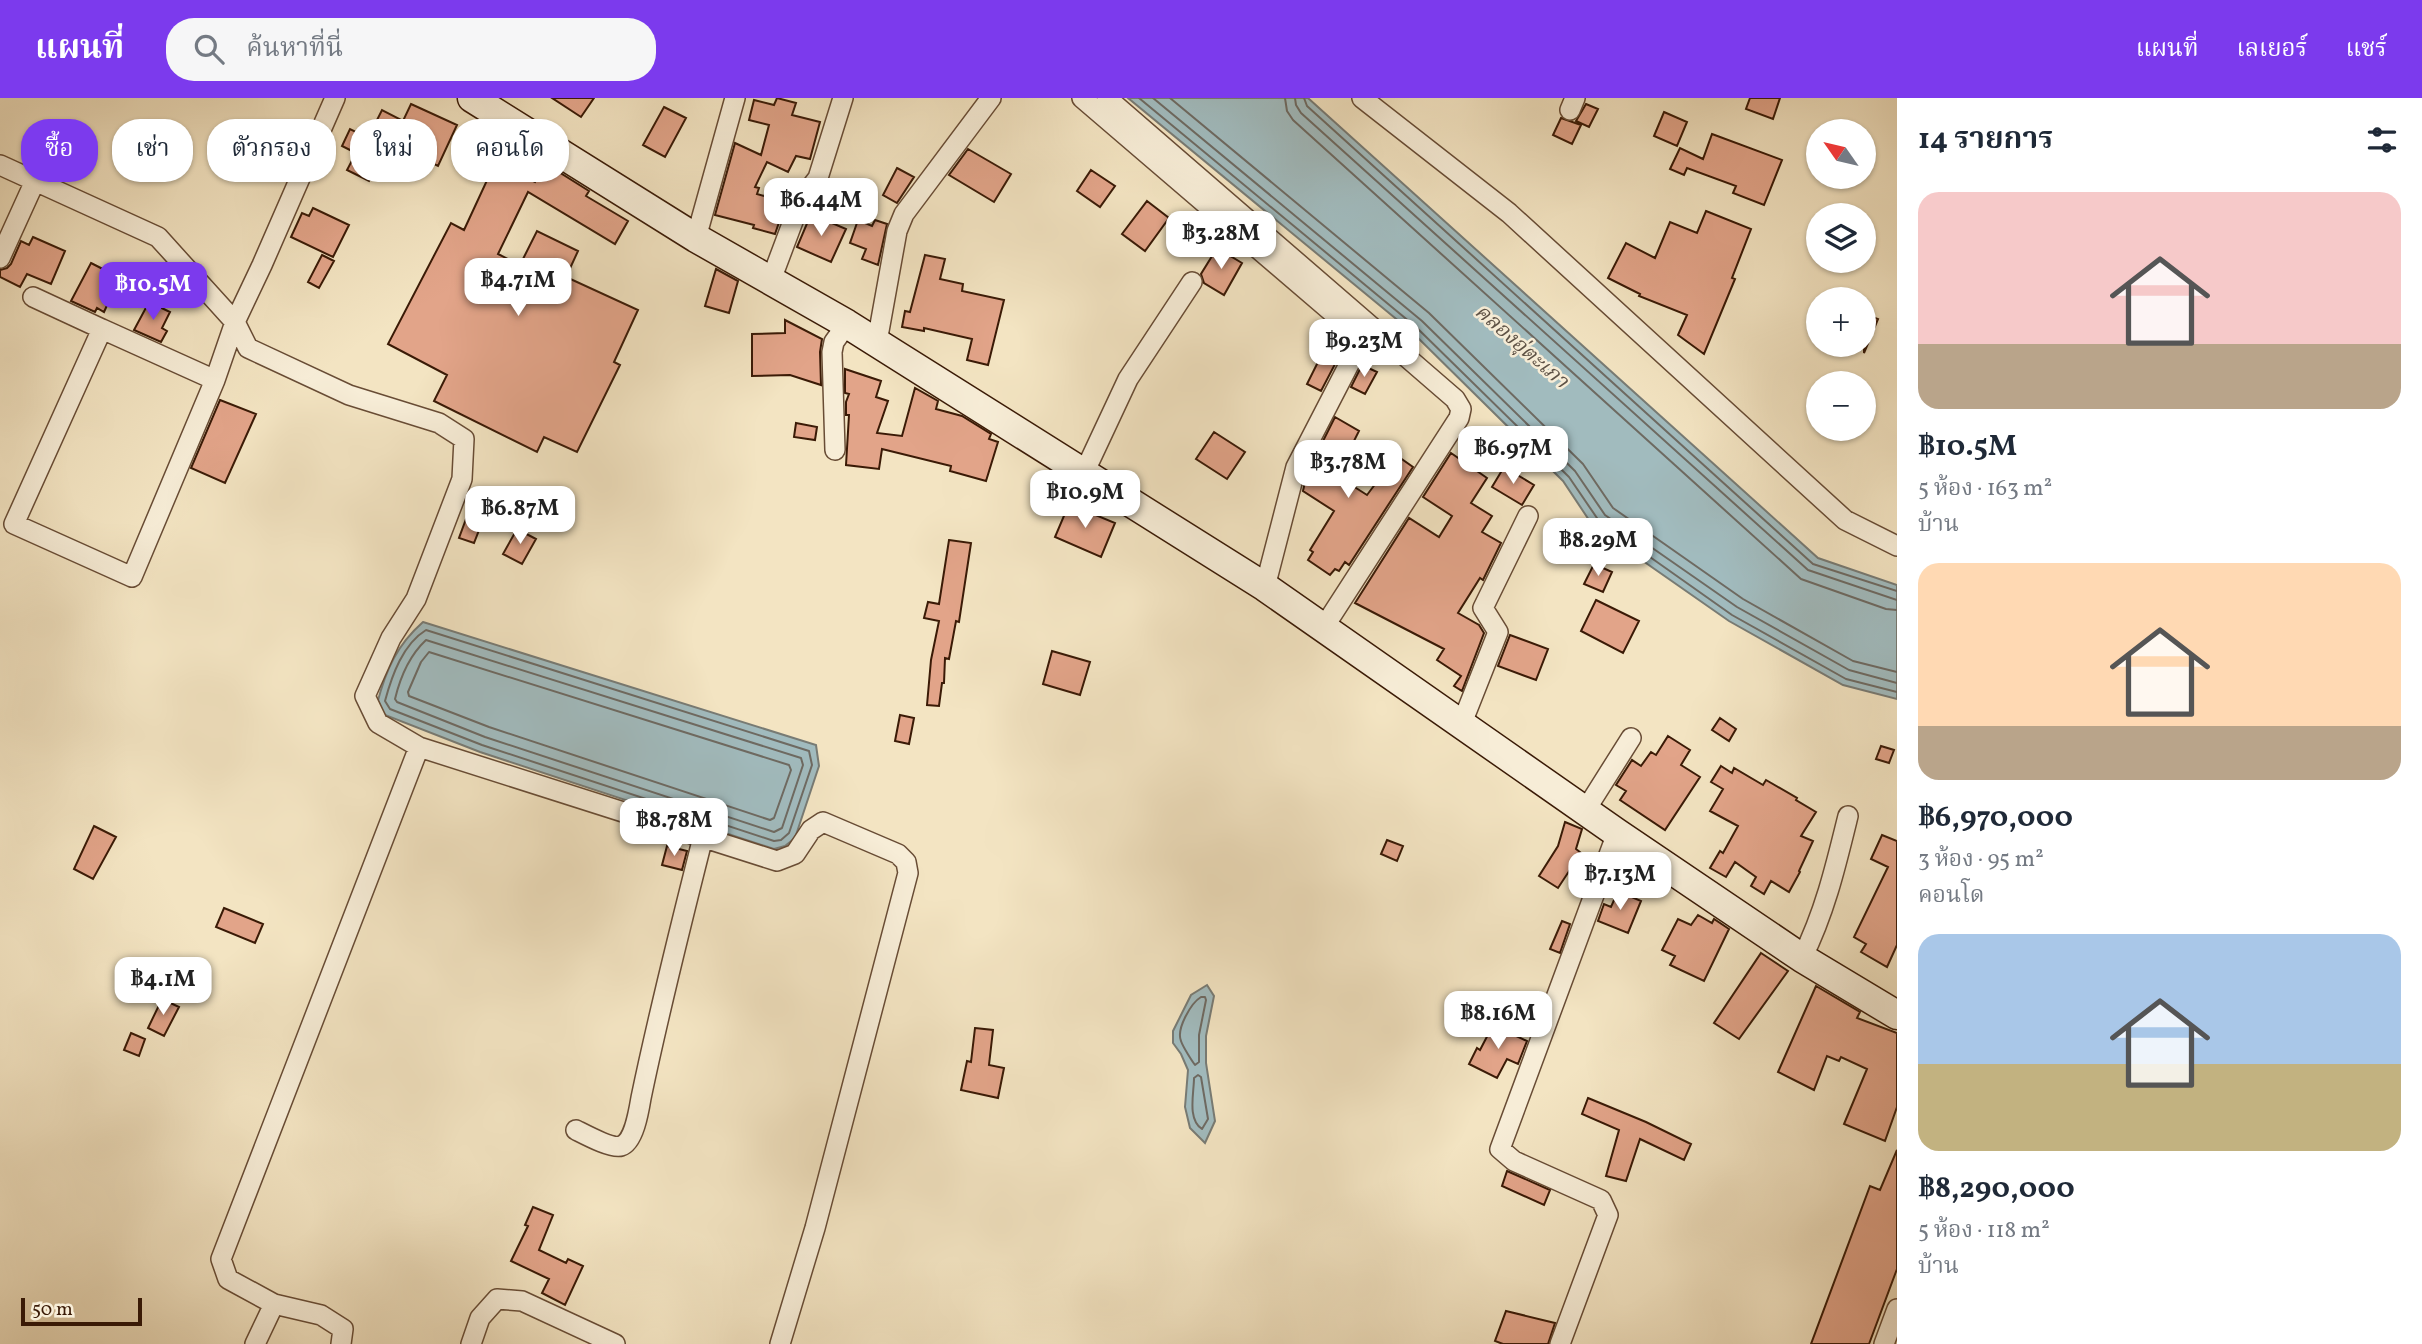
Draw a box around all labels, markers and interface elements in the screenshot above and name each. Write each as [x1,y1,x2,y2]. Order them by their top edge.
search box [166,18,656,81]
text: แผนที่ [35,27,124,73]
icon: search [190,30,228,68]
text: ค้นหาที่นี่ [246,31,343,67]
text: แผนที่ [2136,33,2199,67]
text: เลเยอร์ [2237,33,2308,67]
text: แชร์ [2346,33,2387,67]
chip: ซื้อ [21,119,98,182]
chip: เช่า [112,119,193,182]
chip: ตัวกรอง [207,119,336,182]
chip: ใหม่ [350,119,437,182]
chip: คอนโด [451,119,569,182]
north arrow [1806,119,1876,189]
map controls [1806,119,1876,441]
text: 14 รายการ [1918,119,2053,161]
icon: filters [2363,121,2401,159]
pin: ฿6.44M [764,178,878,238]
text: ฿6.44M [780,185,862,217]
button: layers [1806,203,1876,273]
pin: ฿3.28M [1164,212,1278,271]
text: ฿3.28M [1182,218,1260,250]
icon: home [2097,238,2223,364]
pin: ฿4.71M [461,258,575,318]
pin: ฿10.5M [96,262,210,322]
text: ฿4.71M [480,265,556,297]
text: ฿10.5M [115,269,191,301]
button: + [1806,287,1876,357]
water label: คลองอุ่ตะเภา [1468,298,1575,396]
pin: ฿9.23M [1307,320,1421,379]
text: ฿9.23M [1325,326,1403,358]
button: − [1806,371,1876,441]
pin: ฿6.97M [1456,426,1570,486]
text: ฿10.5M [1918,426,2017,468]
text: ฿6.97M [1474,433,1552,465]
pin: ฿3.78M [1291,440,1405,500]
text: ฿3.78M [1310,447,1386,479]
pin: ฿10.9M [1028,470,1142,530]
text: 5 ห้อง · 163 m² [1918,473,2052,505]
text: ฿10.9M [1046,477,1124,509]
pin: ฿6.87M [463,486,577,546]
text: ฿6.87M [481,493,559,525]
text: บ้าน [1918,509,1959,541]
pin: ฿8.29M [1541,518,1655,578]
text: ฿8.29M [1559,525,1637,557]
icon: home [2097,609,2223,735]
text: ฿6,970,000 [1918,797,2073,839]
pin: ฿8.78M [617,798,731,858]
text: ฿8.78M [636,805,712,837]
text: 3 ห้อง · 95 m² [1918,844,2044,876]
pin: ฿7.13M [1563,852,1677,912]
text: ฿7.13M [1584,859,1656,891]
text: คอนโด [1918,880,1985,912]
pin: ฿4.1M [114,958,212,1017]
text: ฿4.1M [131,964,195,996]
icon: home [2097,980,2223,1106]
pin: ฿8.16M [1441,992,1555,1051]
text: ฿8.16M [1460,998,1536,1030]
text: ฿8,290,000 [1918,1168,2075,1210]
text: 5 ห้อง · 118 m² [1918,1215,2050,1247]
text: บ้าน [1918,1251,1959,1283]
scale bar [21,1295,142,1327]
text: 50 m [32,1297,73,1323]

